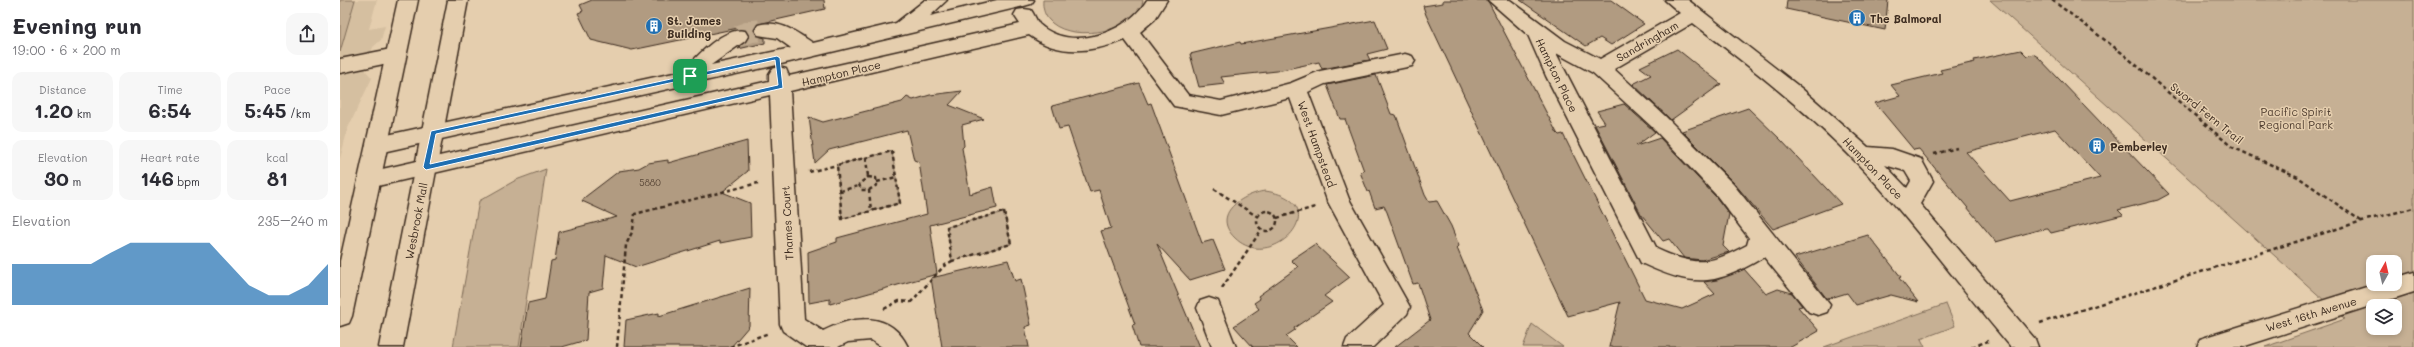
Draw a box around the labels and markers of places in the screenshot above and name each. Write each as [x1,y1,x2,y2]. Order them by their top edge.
building icon: The Balmoral [1847,8,1867,28]
place label: The Balmoral [1870,11,1941,26]
place label: St. James Building [667,13,721,41]
building icon: St. James Building [644,16,664,36]
pin [673,59,707,93]
building icon: Pemberley [2087,136,2107,156]
place label: Pemberley [2110,139,2168,154]

